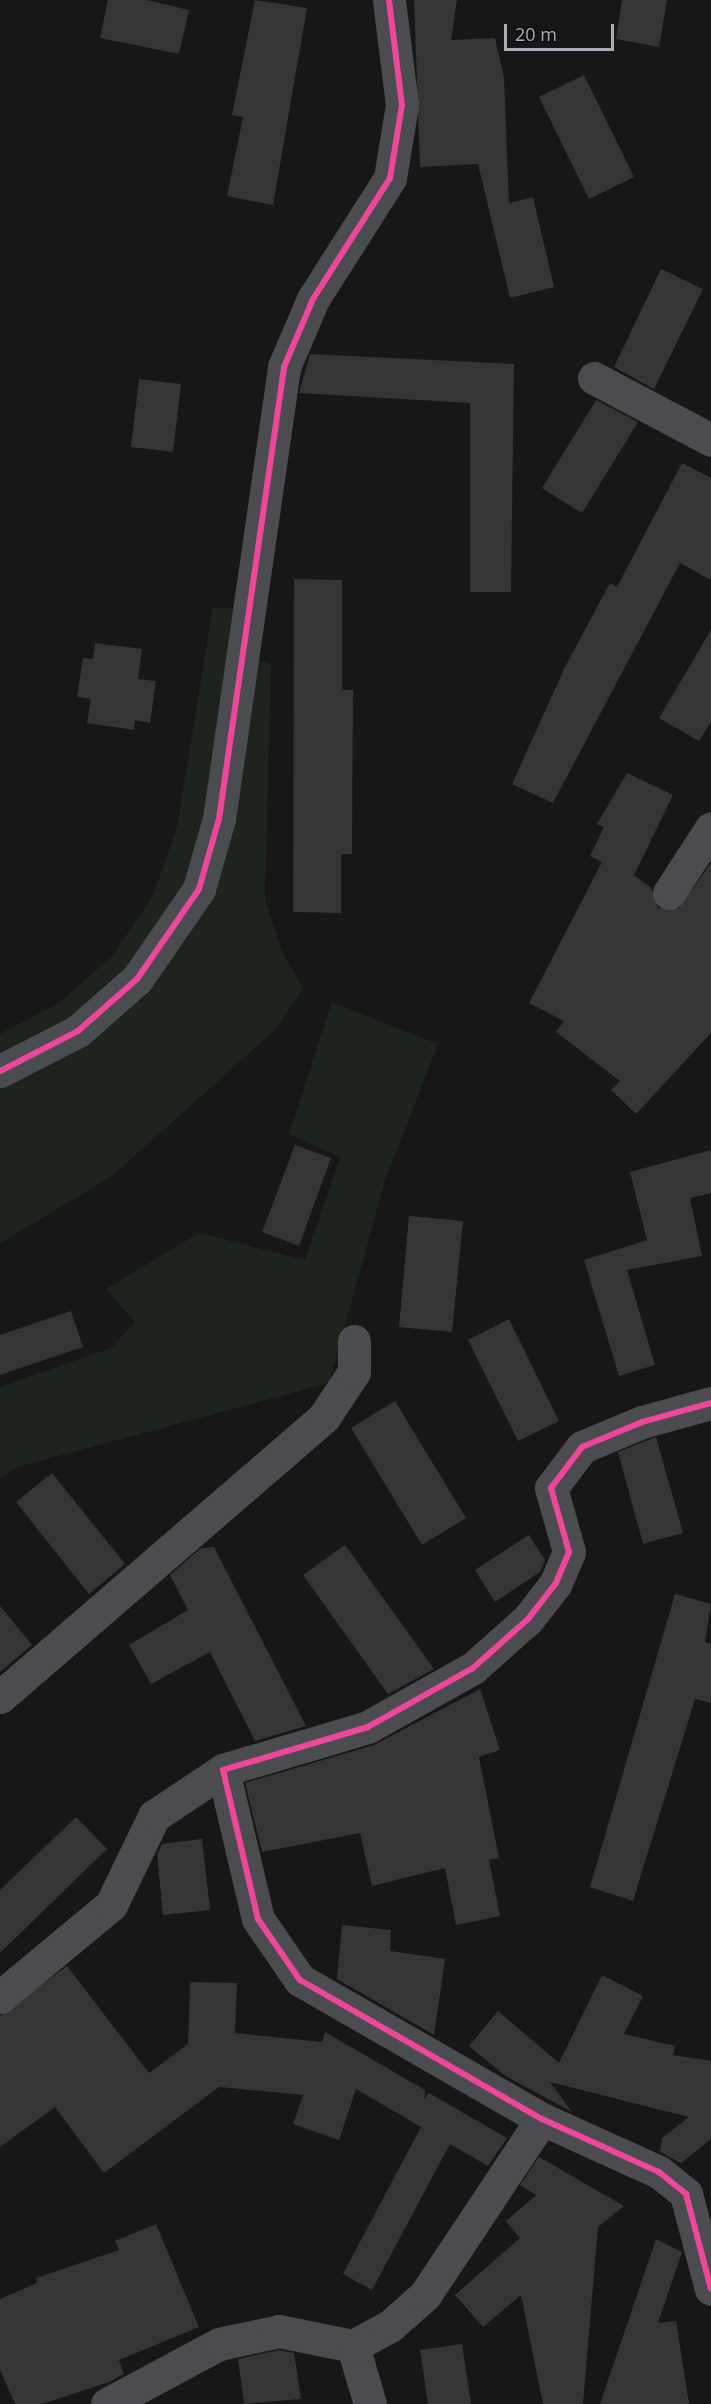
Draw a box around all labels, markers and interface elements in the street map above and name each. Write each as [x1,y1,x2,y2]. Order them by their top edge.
scale bar [507,12,616,50]
text: 20 m [515,22,557,46]

